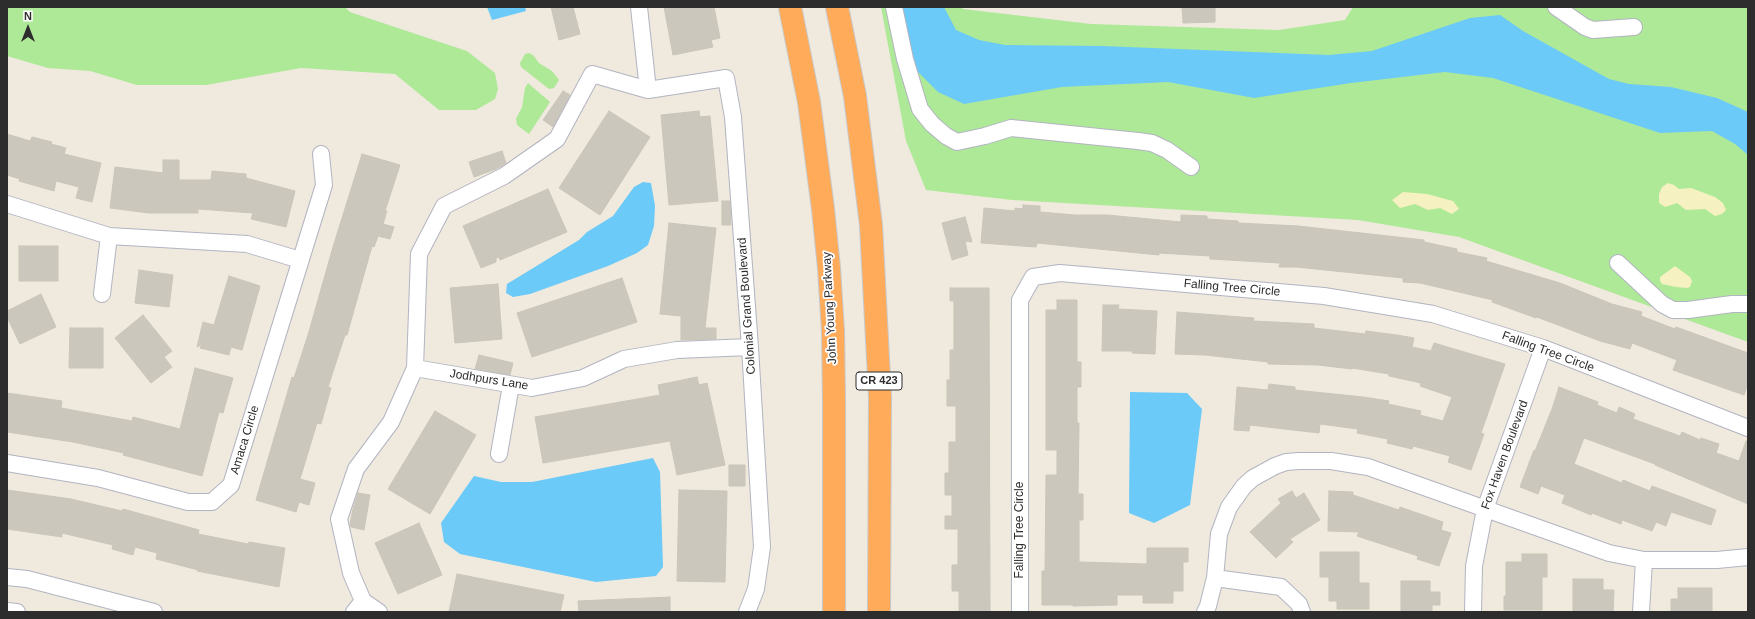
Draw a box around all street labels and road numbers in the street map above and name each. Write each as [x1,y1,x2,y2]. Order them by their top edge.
street label: Colonial Grand Boulevard [735,237,759,375]
street label: John Young Parkway [820,252,840,364]
street label: Falling Tree Circle [1183,277,1281,299]
street label: Falling Tree Circle [1500,329,1596,375]
street label: Jodhpurs Lane [449,367,529,393]
road number: CR 423 [856,372,902,390]
street label: Fox Haven Boulevard [1479,398,1531,512]
street label: Amaca Circle [228,404,262,476]
street label: Falling Tree Circle [1013,482,1027,578]

